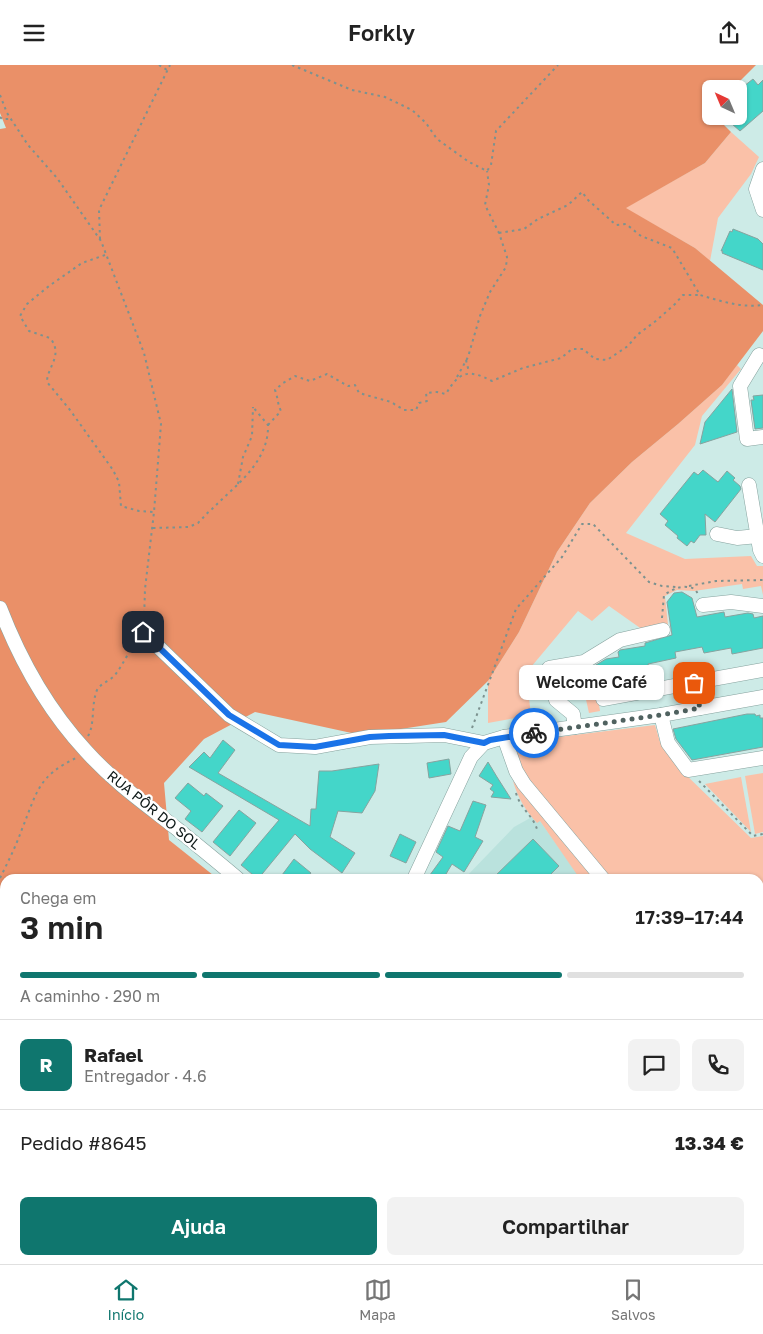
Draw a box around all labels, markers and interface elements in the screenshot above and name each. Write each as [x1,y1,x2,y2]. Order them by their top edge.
icon: menu [20,19,48,47]
text: Forkly [348,19,415,46]
icon: share [715,19,743,47]
north arrow [702,80,748,125]
map controls [702,80,747,125]
pin [122,611,164,653]
icon: home [129,618,157,646]
pin [673,662,715,704]
callout: Welcome Café [519,665,664,701]
icon: bag [680,669,708,697]
text: Welcome Café [536,672,647,692]
courier [509,708,559,758]
icon: bike [520,719,548,747]
street label: RUA PÔR DO SOL [104,767,205,853]
text: Chega em [20,888,96,908]
text: 17:39–17:44 [635,905,744,928]
text: 3 min [20,908,103,946]
text: A caminho · 290 m [20,986,160,1006]
button: chat [628,1039,680,1091]
button: phone [692,1039,744,1091]
text: Rafael [84,1043,143,1066]
text: R [39,1053,53,1076]
text: Entregador · 4.6 [84,1066,207,1086]
text: Pedido #8645 [20,1131,147,1154]
text: 13.34 € [675,1131,744,1154]
button: Ajuda [20,1197,377,1255]
button: Compartilhar [387,1197,744,1255]
tab: Início [108,1276,144,1323]
tab: Mapa [359,1276,396,1323]
tab: Salvos [611,1276,655,1323]

